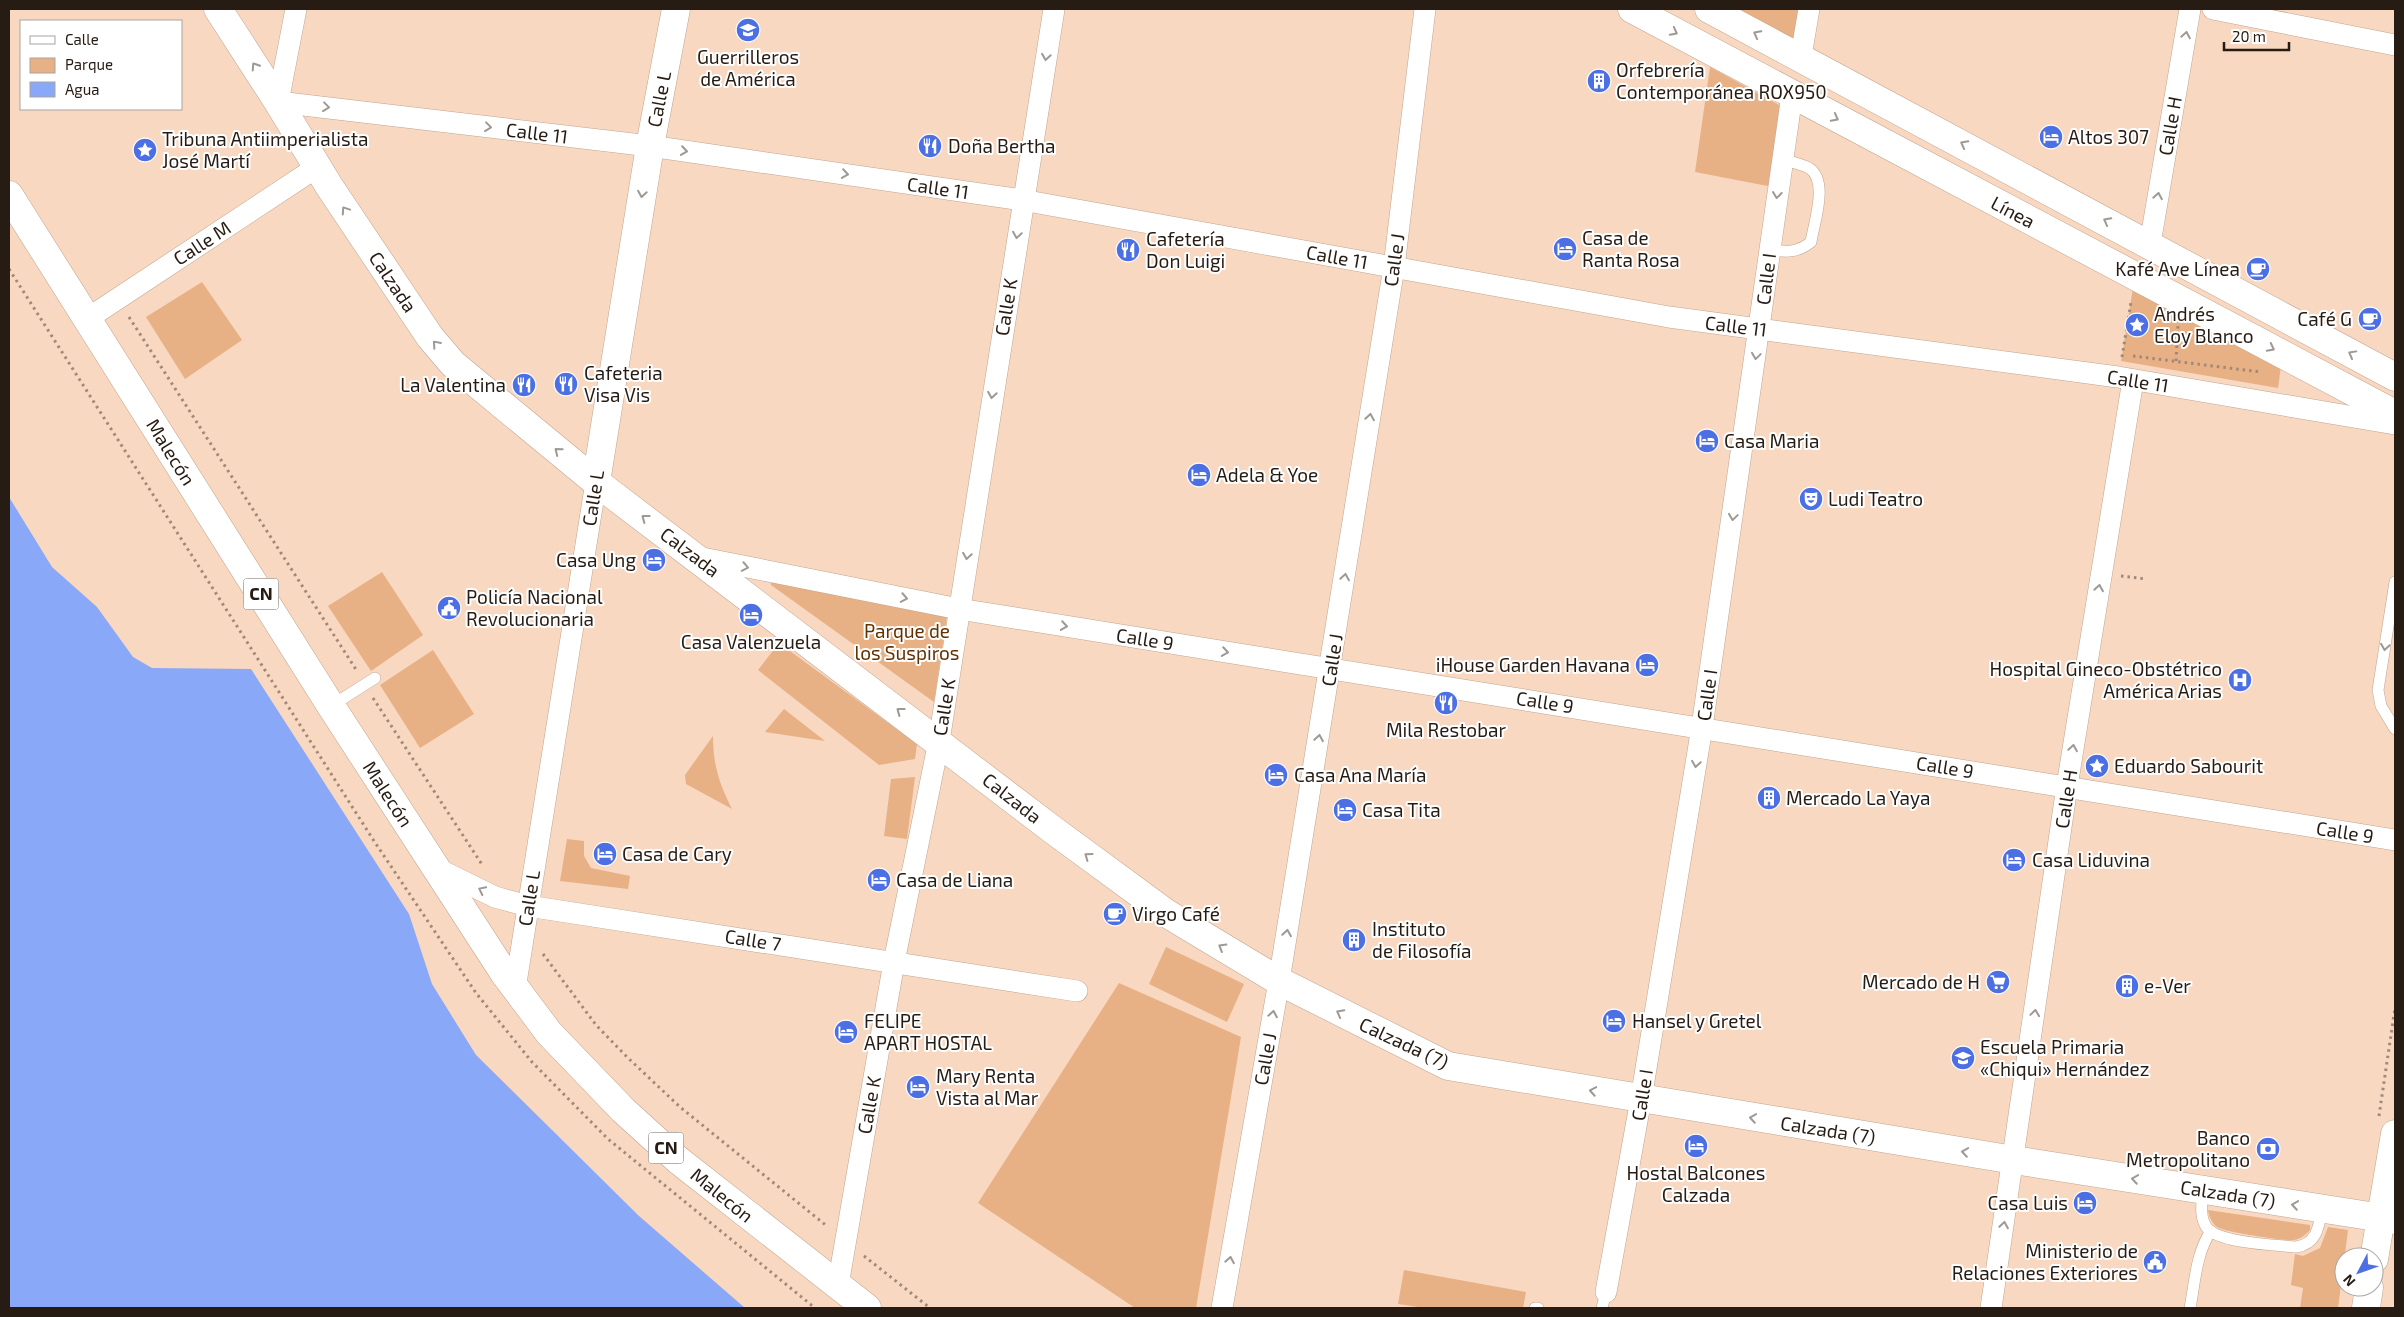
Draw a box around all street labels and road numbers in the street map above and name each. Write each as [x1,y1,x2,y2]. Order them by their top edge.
street label: Calle L [642,69,675,129]
street label: Calle H [2153,95,2186,157]
street label: Calle 11 [505,117,569,148]
street label: Calle 11 [906,172,970,203]
street label: Línea [1987,191,2039,233]
street label: Calle M [169,216,235,270]
street label: Calle J [1378,232,1409,288]
street label: Calle 11 [1304,240,1370,273]
street label: Calzada [365,247,422,316]
street label: Calle I [1751,252,1780,306]
street label: Calle K [990,276,1021,337]
street label: Calle 11 [1704,310,1768,341]
street label: Calle 11 [2106,364,2171,397]
street label: Malecón [142,414,201,489]
street label: Calle L [577,468,608,528]
street label: Calzada [656,522,725,581]
road number: CN [244,578,278,610]
street label: Calle 9 [1115,623,1175,654]
street label: Calle J [1316,632,1347,688]
street label: Calle I [1692,668,1722,722]
street label: Calle K [928,676,959,737]
street label: Calle 9 [1515,686,1575,717]
street label: Calle 9 [1915,751,1975,782]
street label: Malecón [359,756,418,831]
street label: Calzada [978,768,1046,828]
street label: Calle H [2049,768,2082,830]
street label: Calle 9 [2315,816,2375,847]
street label: Calle L [513,868,544,928]
street label: Calle 7 [723,924,783,955]
street label: Calzada (7) [1356,1012,1453,1073]
street label: Calle J [1249,1031,1280,1087]
street label: Calle I [1626,1067,1657,1122]
street label: Calle K [852,1074,885,1136]
street label: Calzada (7) [1779,1111,1877,1148]
road number: CN [648,1132,684,1164]
street label: Malecón [686,1162,758,1227]
street label: Calzada (7) [2179,1175,2277,1212]

